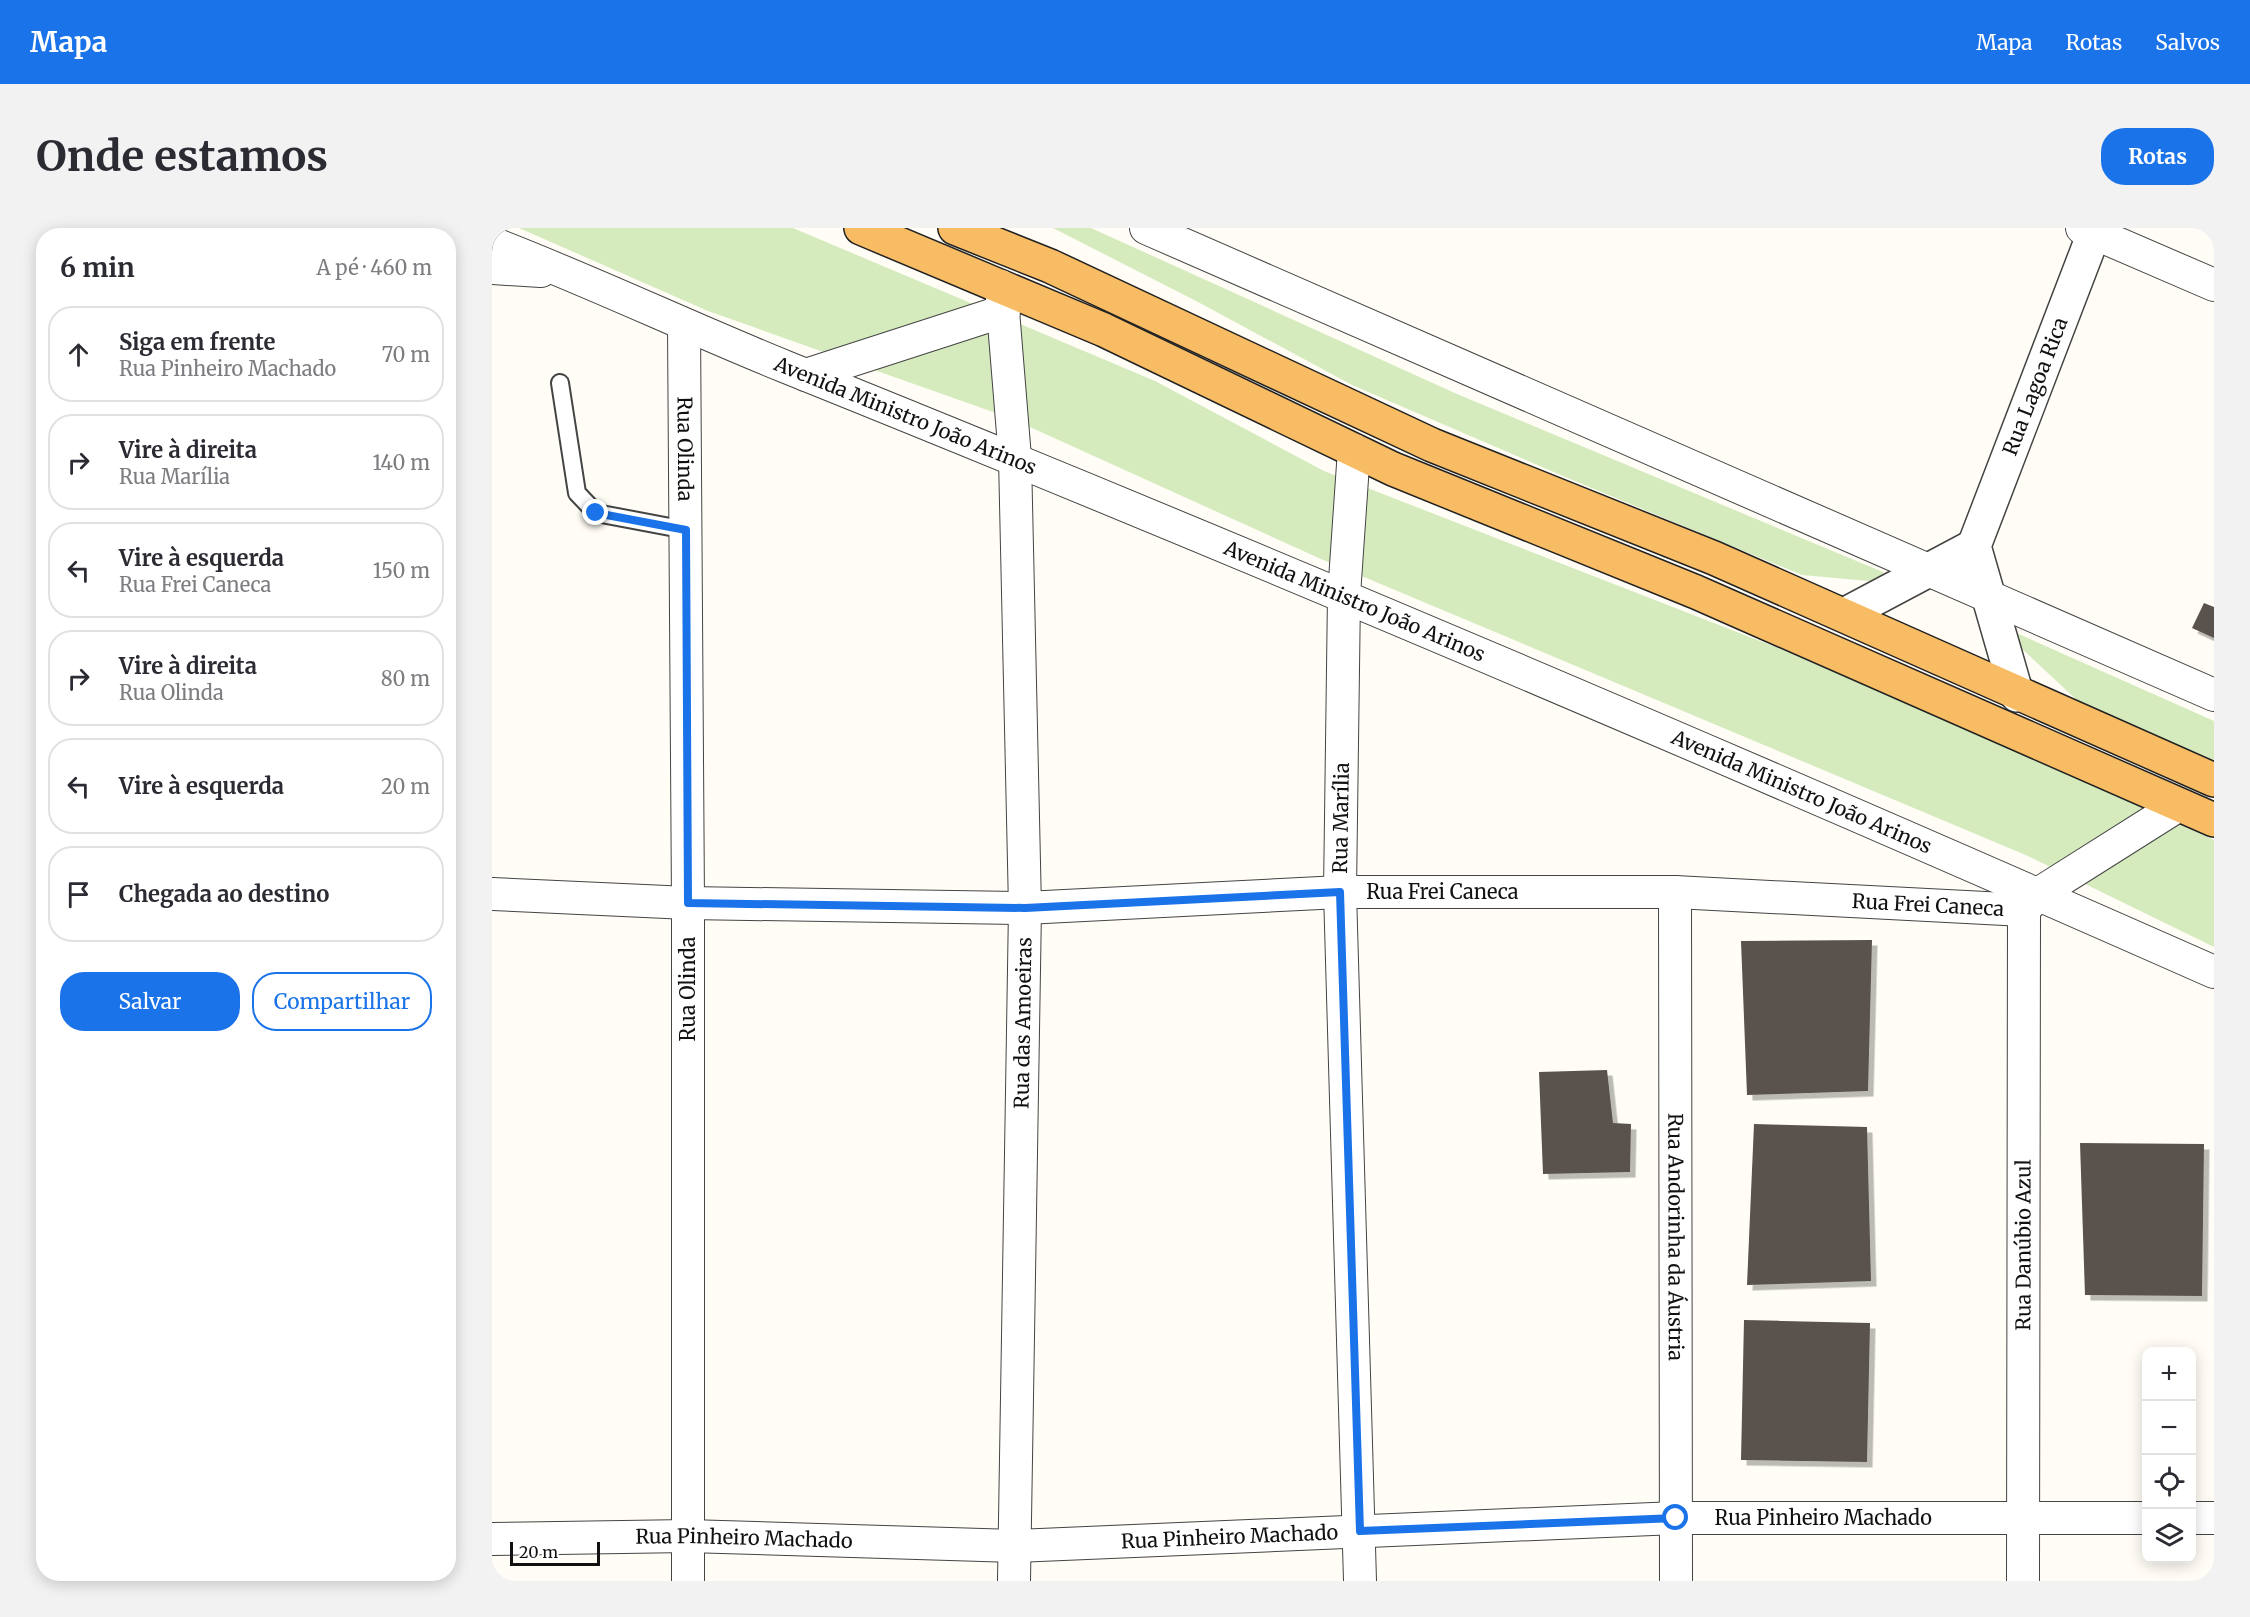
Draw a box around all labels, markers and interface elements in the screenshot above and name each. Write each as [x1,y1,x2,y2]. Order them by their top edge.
text: Mapa [30,24,107,60]
text: Mapa [1976,29,2033,56]
text: Rotas [2066,29,2122,56]
text: Salvos [2155,29,2220,56]
button: Rotas [2101,128,2214,185]
text: Onde estamos [36,130,328,182]
text: 6 min [60,251,135,284]
text: A pé · 460 m [316,255,432,280]
street label: Rua Lagoa Rica [1997,313,2073,459]
text: Siga em frente [119,328,275,356]
icon: ahead [62,338,95,371]
text: 70 m [382,342,430,367]
street label: Avenida Ministro João Arinos [770,350,1040,479]
text: Rua Pinheiro Machado [119,356,336,381]
street label: Rua Olinda [672,396,698,502]
text: Vire à direita [119,436,257,464]
icon: right [62,446,95,479]
text: 140 m [373,450,430,475]
text: Rua Marília [119,464,230,489]
route end [582,499,608,525]
street label: Avenida Ministro João Arinos [1220,534,1489,667]
text: Vire à esquerda [119,544,284,572]
icon: left [62,554,95,587]
text: 150 m [373,558,430,583]
text: Rua Frei Caneca [119,572,271,597]
text: Vire à direita [119,652,257,680]
icon: right [62,662,95,695]
text: 80 m [381,666,430,691]
text: Rua Olinda [119,680,224,705]
street label: Avenida Ministro João Arinos [1667,724,1936,859]
street label: Rua Marília [1327,762,1354,874]
icon: left [62,770,95,803]
text: Vire à esquerda [119,772,284,800]
text: 20 m [381,774,430,799]
icon: arrive [62,878,95,911]
street label: Rua Frei Caneca [1366,879,1519,904]
text: Chegada ao destino [119,880,329,908]
street label: Rua Frei Caneca [1851,888,2005,921]
street label: Rua Olinda [675,936,700,1041]
street label: Rua das Amoeiras [1009,937,1036,1109]
button: Salvar [60,972,240,1031]
button: Compartilhar [252,972,432,1031]
street label: Rua Andorinha da Áustria [1663,1113,1691,1361]
street label: Rua Danúbio Azul [2010,1159,2036,1331]
map controls [2142,1347,2196,1563]
button: + [2142,1347,2196,1401]
button: − [2142,1401,2196,1455]
button: locate [2142,1455,2196,1509]
route start [1662,1504,1688,1530]
street label: Rua Pinheiro Machado [1715,1505,1932,1530]
button: layers [2142,1509,2196,1563]
street label: Rua Pinheiro Machado [1120,1519,1339,1553]
street label: Rua Pinheiro Machado [635,1523,853,1553]
scale bar [510,1539,600,1566]
text: 20 m [519,1542,558,1562]

